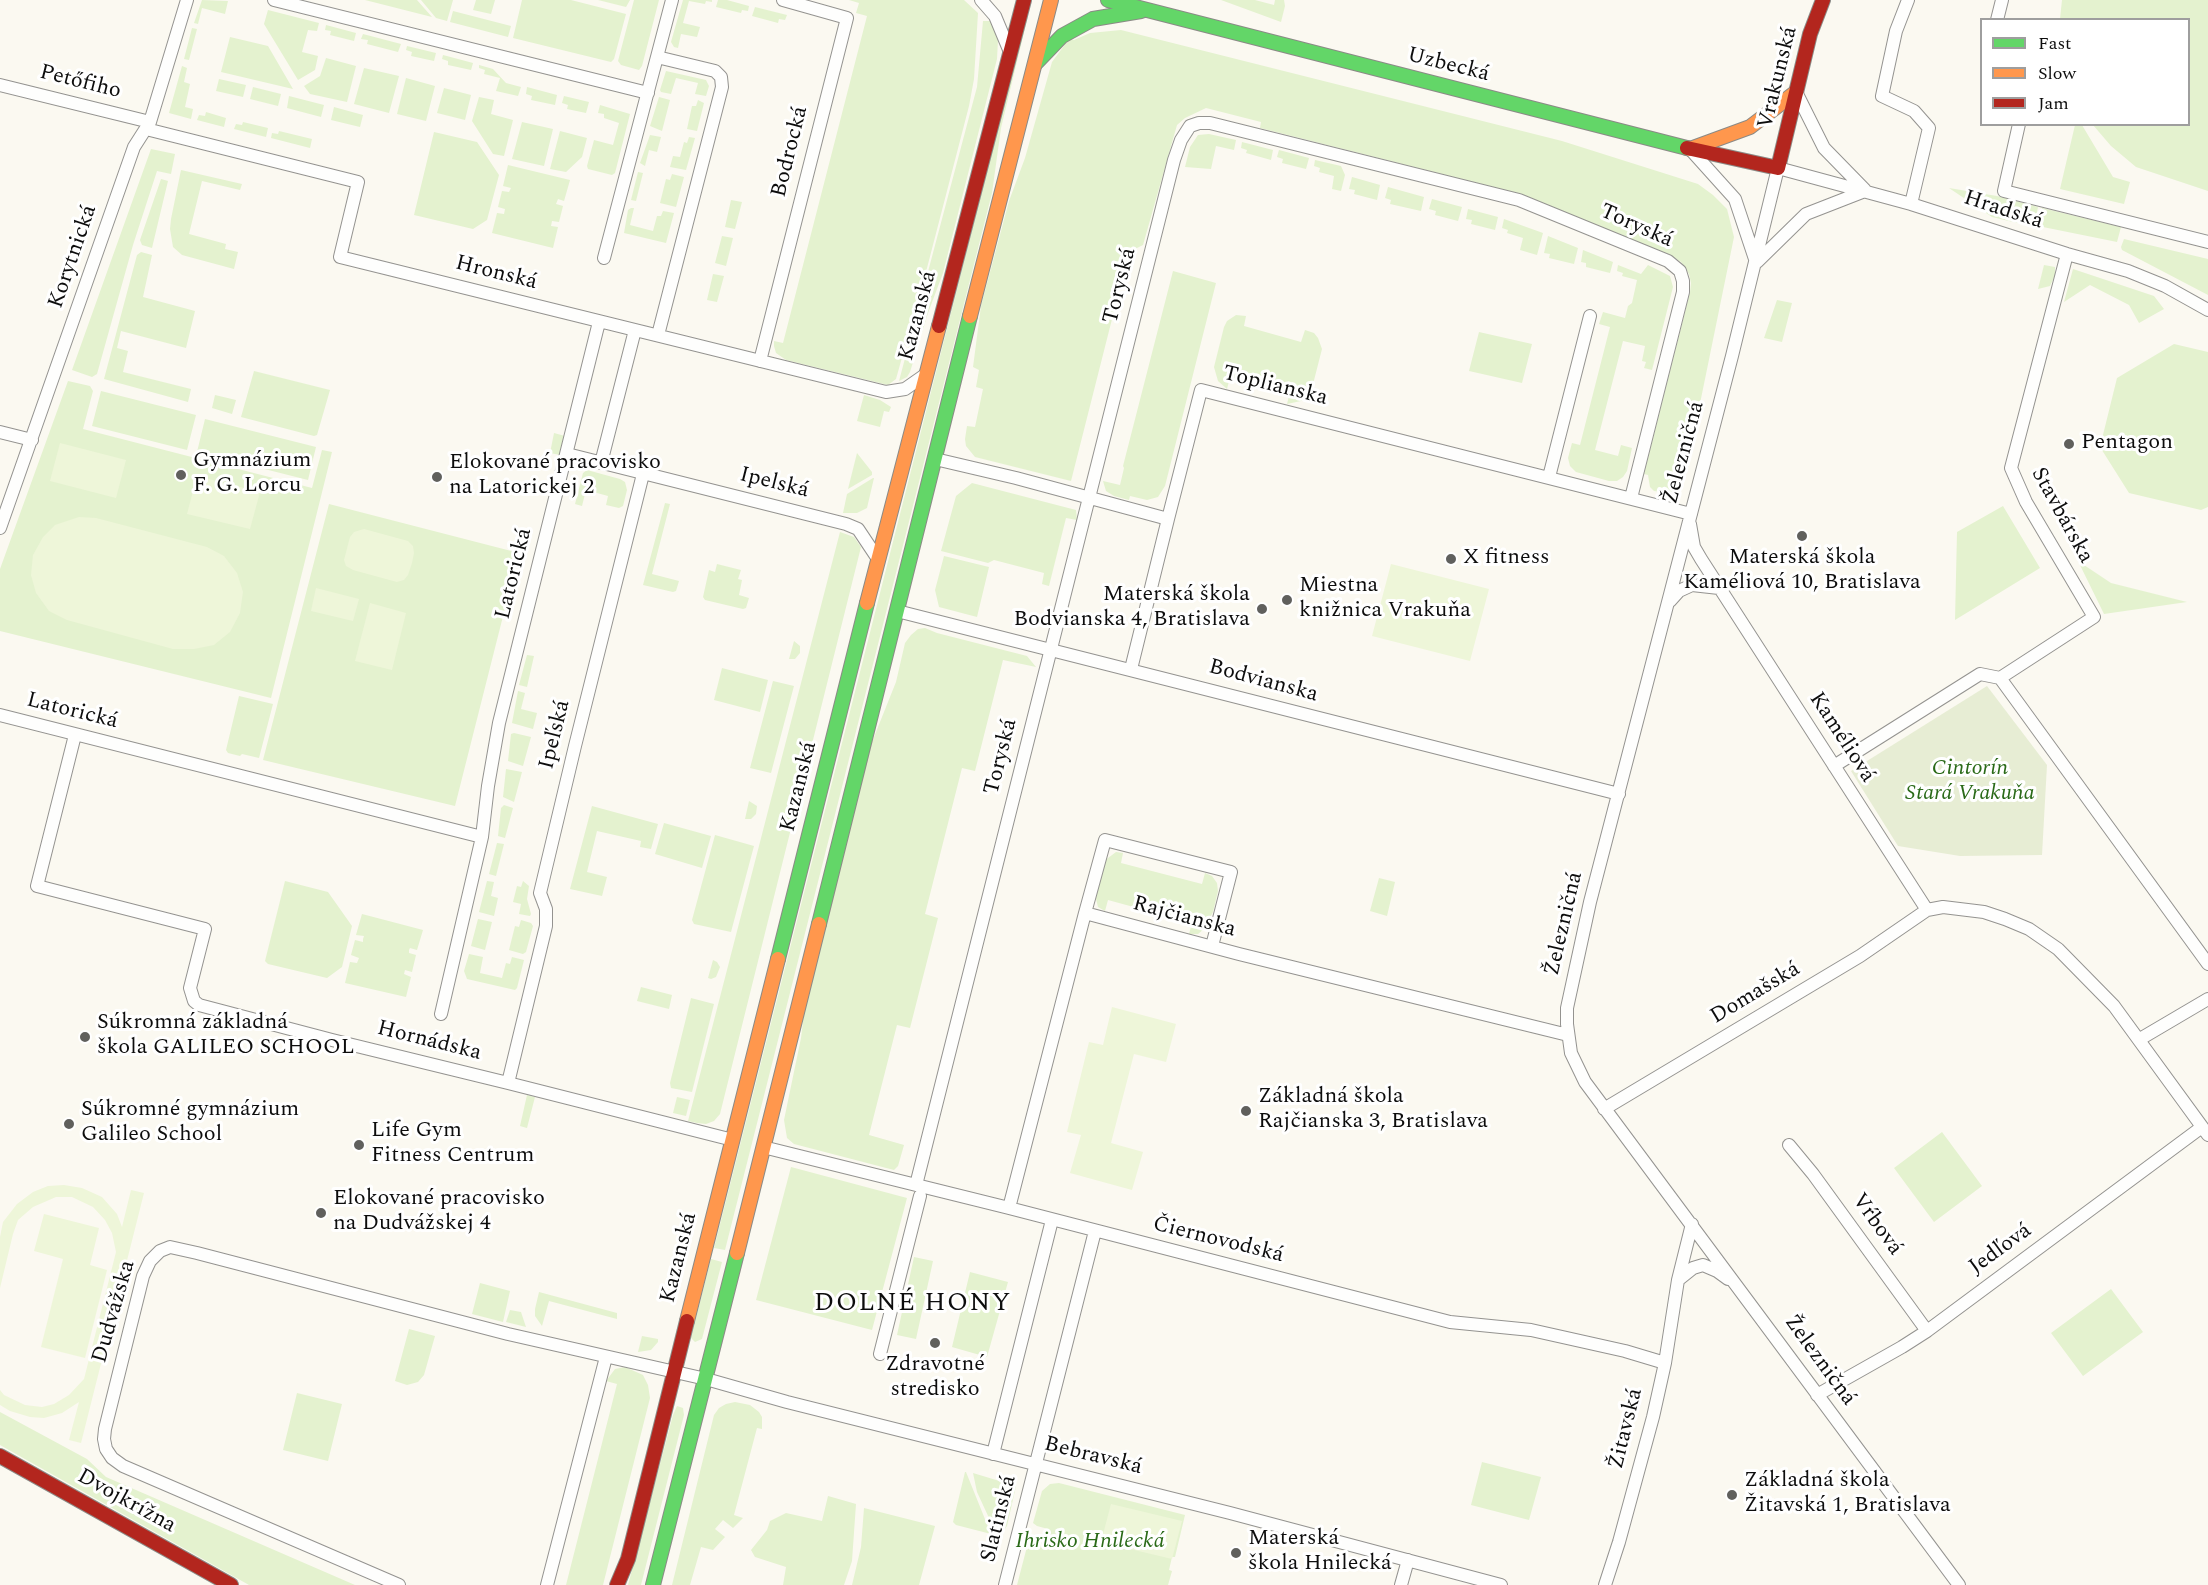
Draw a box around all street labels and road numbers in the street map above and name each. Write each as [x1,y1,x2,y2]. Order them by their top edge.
street label: Vrakunská [1754,24,1804,132]
street label: Uzbecká [1404,43,1492,89]
street label: Petőfiho [37,60,123,106]
street label: Bodrocká [767,104,815,200]
street label: Hradská [1960,186,2046,236]
street label: Toryská [1595,199,1677,255]
street label: Korytnická [44,202,104,312]
street label: Toryská [1099,245,1143,327]
street label: Hronská [452,251,540,297]
street label: Kazanská [894,268,944,364]
street label: Toplianska [1220,361,1330,413]
street label: Železničná [1659,399,1711,507]
street label: Ipelská [737,463,811,505]
street label: Stavbárska [2024,464,2098,568]
street label: Latorická [491,526,539,622]
street label: Bodvianska [1205,655,1321,709]
street label: Latorická [24,688,120,736]
street label: Kaméliová [1802,688,1880,788]
street label: Ipeľská [535,698,577,772]
street label: Toryská [980,716,1024,798]
street label: Kazanská [776,739,824,835]
street label: Železničná [1540,870,1590,978]
street label: Rajčianska [1130,892,1238,944]
street label: Domašská [1706,957,1806,1031]
street label: Hornádska [374,1016,484,1068]
street label: Vŕbová [1845,1189,1907,1261]
street label: Kazanská [656,1210,704,1306]
street label: Čiernovodská [1150,1212,1286,1270]
street label: Jedľová [1965,1219,2037,1281]
street label: Dudvážska [88,1258,142,1366]
street label: Železničná [1777,1310,1861,1412]
street label: Žitavská [1604,1386,1650,1472]
street label: Bebravská [1041,1432,1145,1482]
street label: Dvojkrížna [72,1464,180,1540]
street label: Slatinská [976,1473,1024,1565]

